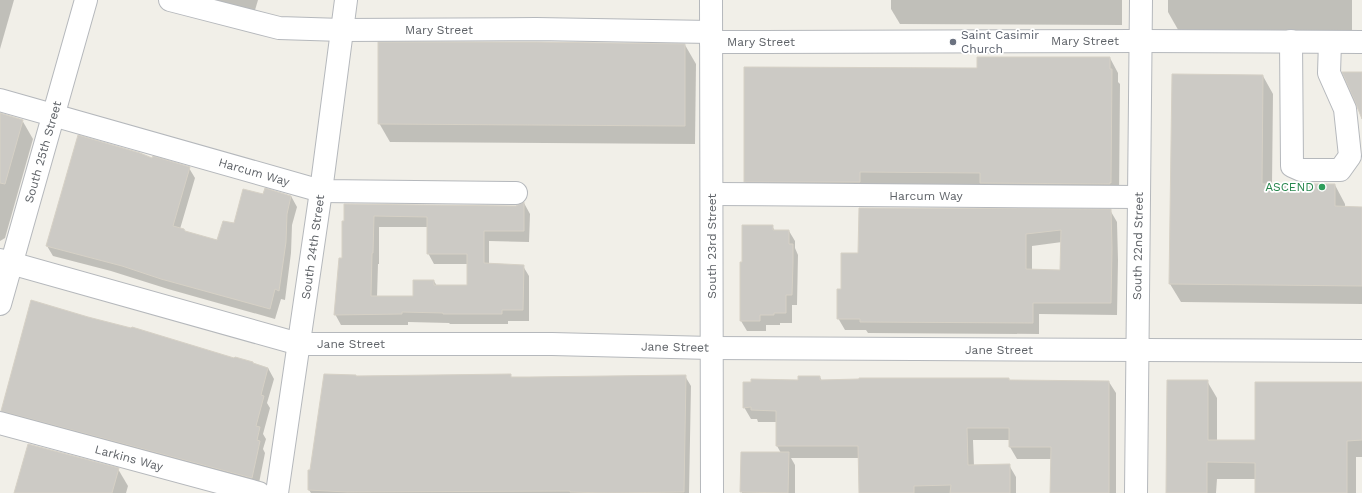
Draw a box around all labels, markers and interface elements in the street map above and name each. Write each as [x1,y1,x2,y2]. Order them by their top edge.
street label: Mary Street [405,23,473,37]
place label: Saint Casimir Church [961,28,1039,56]
street label: Mary Street [1051,34,1119,48]
street label: Mary Street [727,35,795,49]
marker: Saint Casimir Church [948,37,958,47]
street label: South 25th Street [22,99,64,205]
street label: Harcum Way [217,155,292,189]
place label: ASCEND [1265,180,1314,194]
marker: ASCEND [1317,182,1327,192]
street label: Harcum Way [889,189,963,203]
street label: South 22nd Street [1130,192,1146,300]
street label: South 23rd Street [705,193,719,299]
street label: South 24th Street [299,194,327,300]
street label: Jane Street [317,337,385,351]
street label: Jane Street [641,339,709,355]
street label: Jane Street [965,343,1033,357]
street label: Larkins Way [93,442,165,474]

